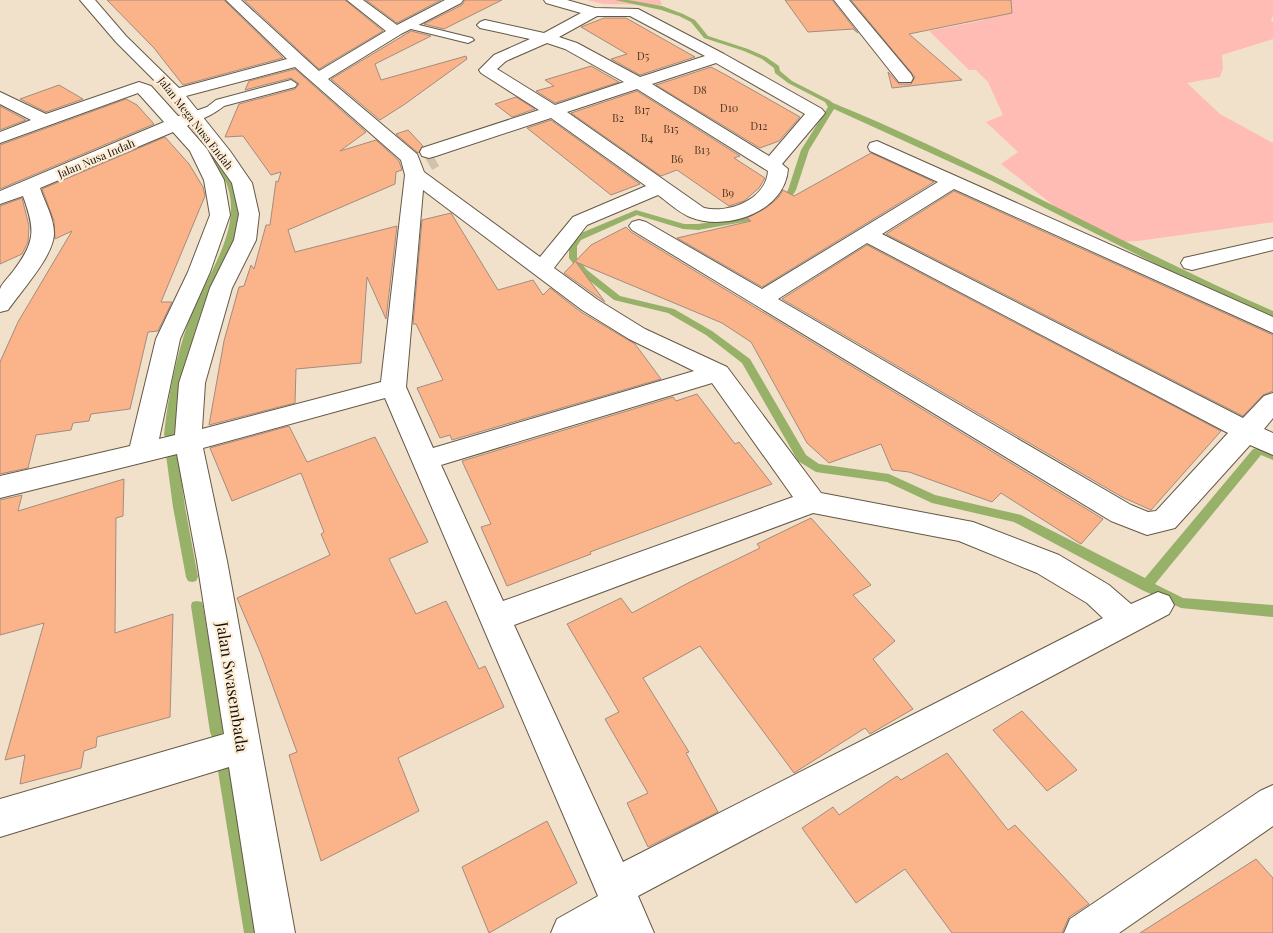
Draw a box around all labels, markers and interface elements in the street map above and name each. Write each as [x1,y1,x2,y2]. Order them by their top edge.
house number: D5 [637,48,650,63]
street label: Jalan Mega Nusa Endah [154,73,237,173]
house number: D8 [693,82,707,97]
house number: D10 [720,100,739,115]
house number: B17 [634,102,650,117]
house number: B2 [612,110,624,125]
house number: D12 [750,118,768,133]
house number: B15 [663,121,679,136]
house number: B4 [641,130,654,145]
street label: Jalan Nusa Indah [54,135,137,181]
house number: B13 [694,142,710,157]
house number: B6 [671,151,684,166]
house number: B9 [722,185,735,200]
street label: Jalan Swasembada [212,619,254,754]

